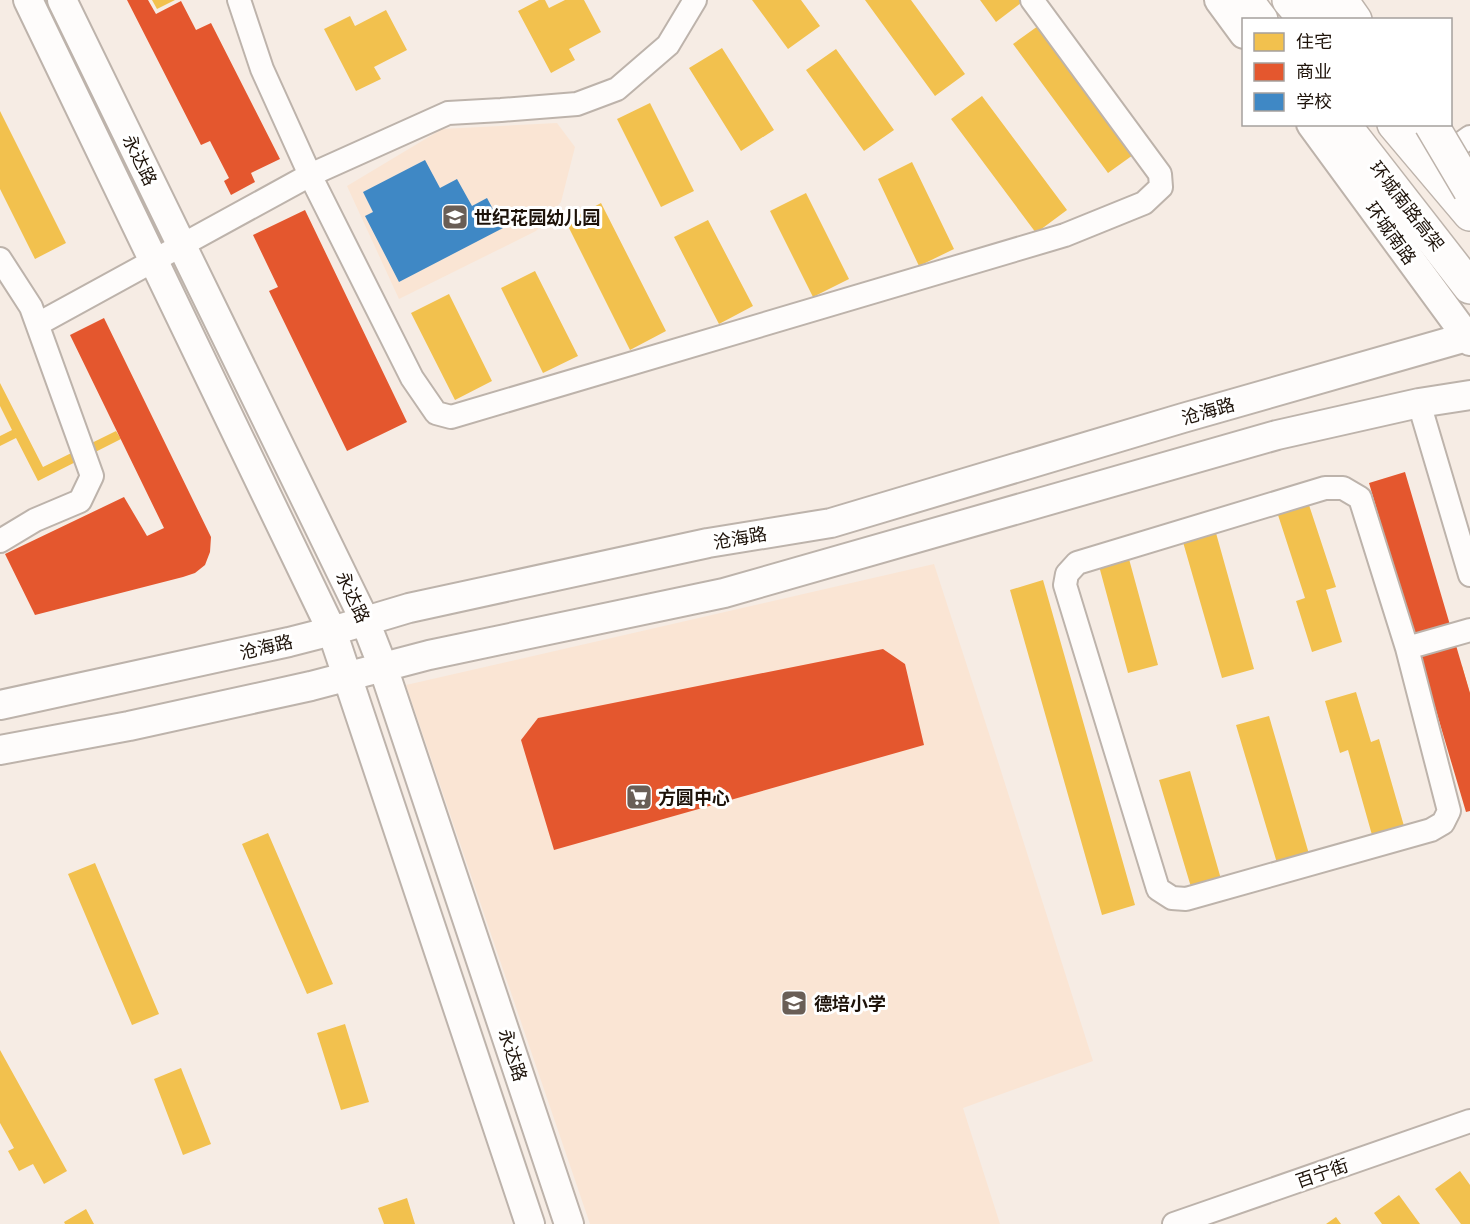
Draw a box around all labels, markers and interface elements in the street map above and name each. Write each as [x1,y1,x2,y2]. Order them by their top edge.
legend [1242,18,1452,126]
text: 住宅 [1296,31,1332,52]
text: 商业 [1296,61,1332,82]
text: 学校 [1296,91,1332,112]
street label: 永达路 [119,131,161,189]
street label: 环城南路高架 [1365,157,1449,255]
street label: 环城南路 [1361,198,1421,268]
school or university icon: 世纪花园幼儿园 [440,202,470,232]
place label: 世纪花园幼儿园 [474,207,600,228]
street label: 沧海路 [1179,393,1237,429]
street label: 沧海路 [712,523,768,553]
street label: 永达路 [332,568,374,626]
street label: 沧海路 [237,631,295,663]
supermarket icon: 方圆中心 [624,782,654,812]
place label: 方圆中心 [658,787,730,808]
school or university icon: 德培小学 [779,988,809,1018]
place label: 德培小学 [814,993,886,1014]
street label: 永达路 [495,1026,531,1084]
street label: 百宁街 [1293,1154,1351,1192]

